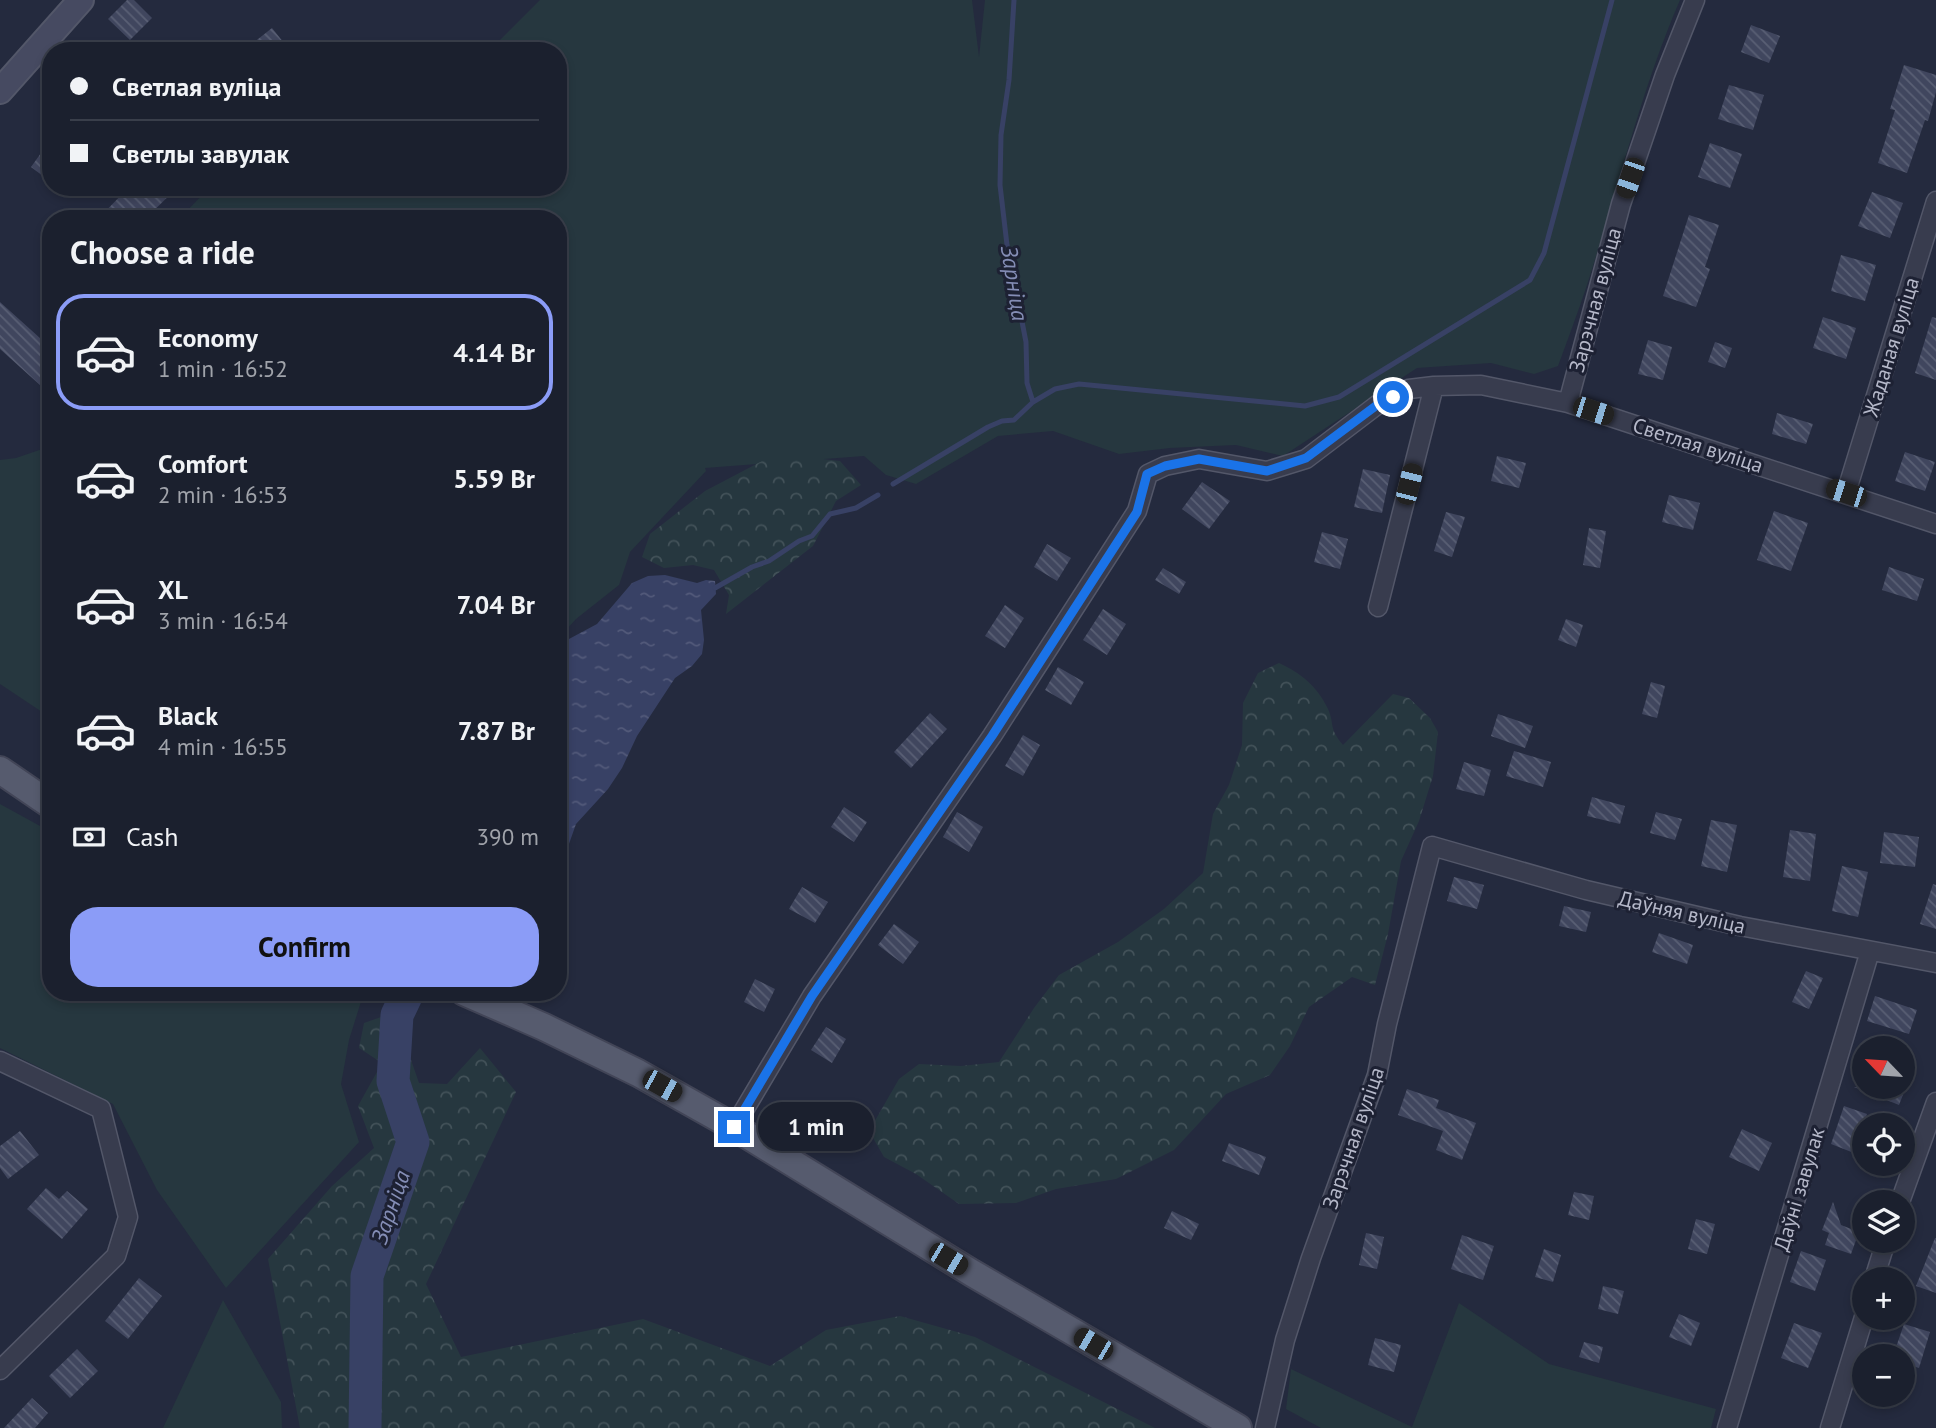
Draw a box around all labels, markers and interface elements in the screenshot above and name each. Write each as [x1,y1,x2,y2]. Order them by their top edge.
text: Светлая вуліца [112,70,282,103]
text: Светлы завулак [112,137,289,170]
car [1614,155,1647,201]
street label: Зарэчная вуліца [1563,225,1627,375]
text: Choose a ride [70,231,255,273]
water label: Зарніца [995,243,1035,323]
street label: Жаданая вуліца [1857,274,1925,421]
icon: car [74,321,137,384]
text: Economy [158,321,258,354]
text: 4.14 Br [453,336,535,369]
text: 1 min · 16:52 [158,354,288,383]
route start [1377,381,1409,413]
car [1570,395,1617,427]
street label: Светлая вуліца [1629,411,1767,479]
icon: car [74,447,137,510]
text: Comfort [158,447,248,480]
car [1394,461,1425,507]
text: 5.59 Br [453,462,535,495]
car [1823,477,1870,509]
text: 2 min · 16:53 [158,480,288,509]
icon: car [74,573,137,636]
text: XL [158,573,188,606]
text: 7.04 Br [456,588,535,621]
text: 3 min · 16:54 [158,606,288,635]
icon: car [74,699,137,762]
text: Black [158,699,218,732]
text: 7.87 Br [458,714,535,747]
text: 4 min · 16:55 [158,732,288,761]
icon: cash [70,818,108,856]
text: Cash [126,820,178,853]
text: 390 m [477,822,539,851]
street label: Даўняя вуліца [1616,884,1748,940]
button: Confirm [70,907,539,987]
north arrow [1852,1036,1914,1099]
map controls [1852,1036,1915,1407]
street label: Зарэчная вуліца [1316,1063,1390,1213]
car [639,1067,686,1105]
callout: 1 min [758,1102,874,1152]
route end [718,1111,750,1143]
text: 1 min [788,1112,844,1141]
button: locate [1852,1113,1915,1176]
street label: Даўні завулак [1767,1124,1831,1254]
water label: Зарніца [364,1166,416,1248]
button: layers [1852,1190,1915,1253]
car [925,1239,972,1279]
button: + [1852,1267,1915,1330]
car [1070,1324,1117,1364]
button: − [1852,1344,1915,1407]

